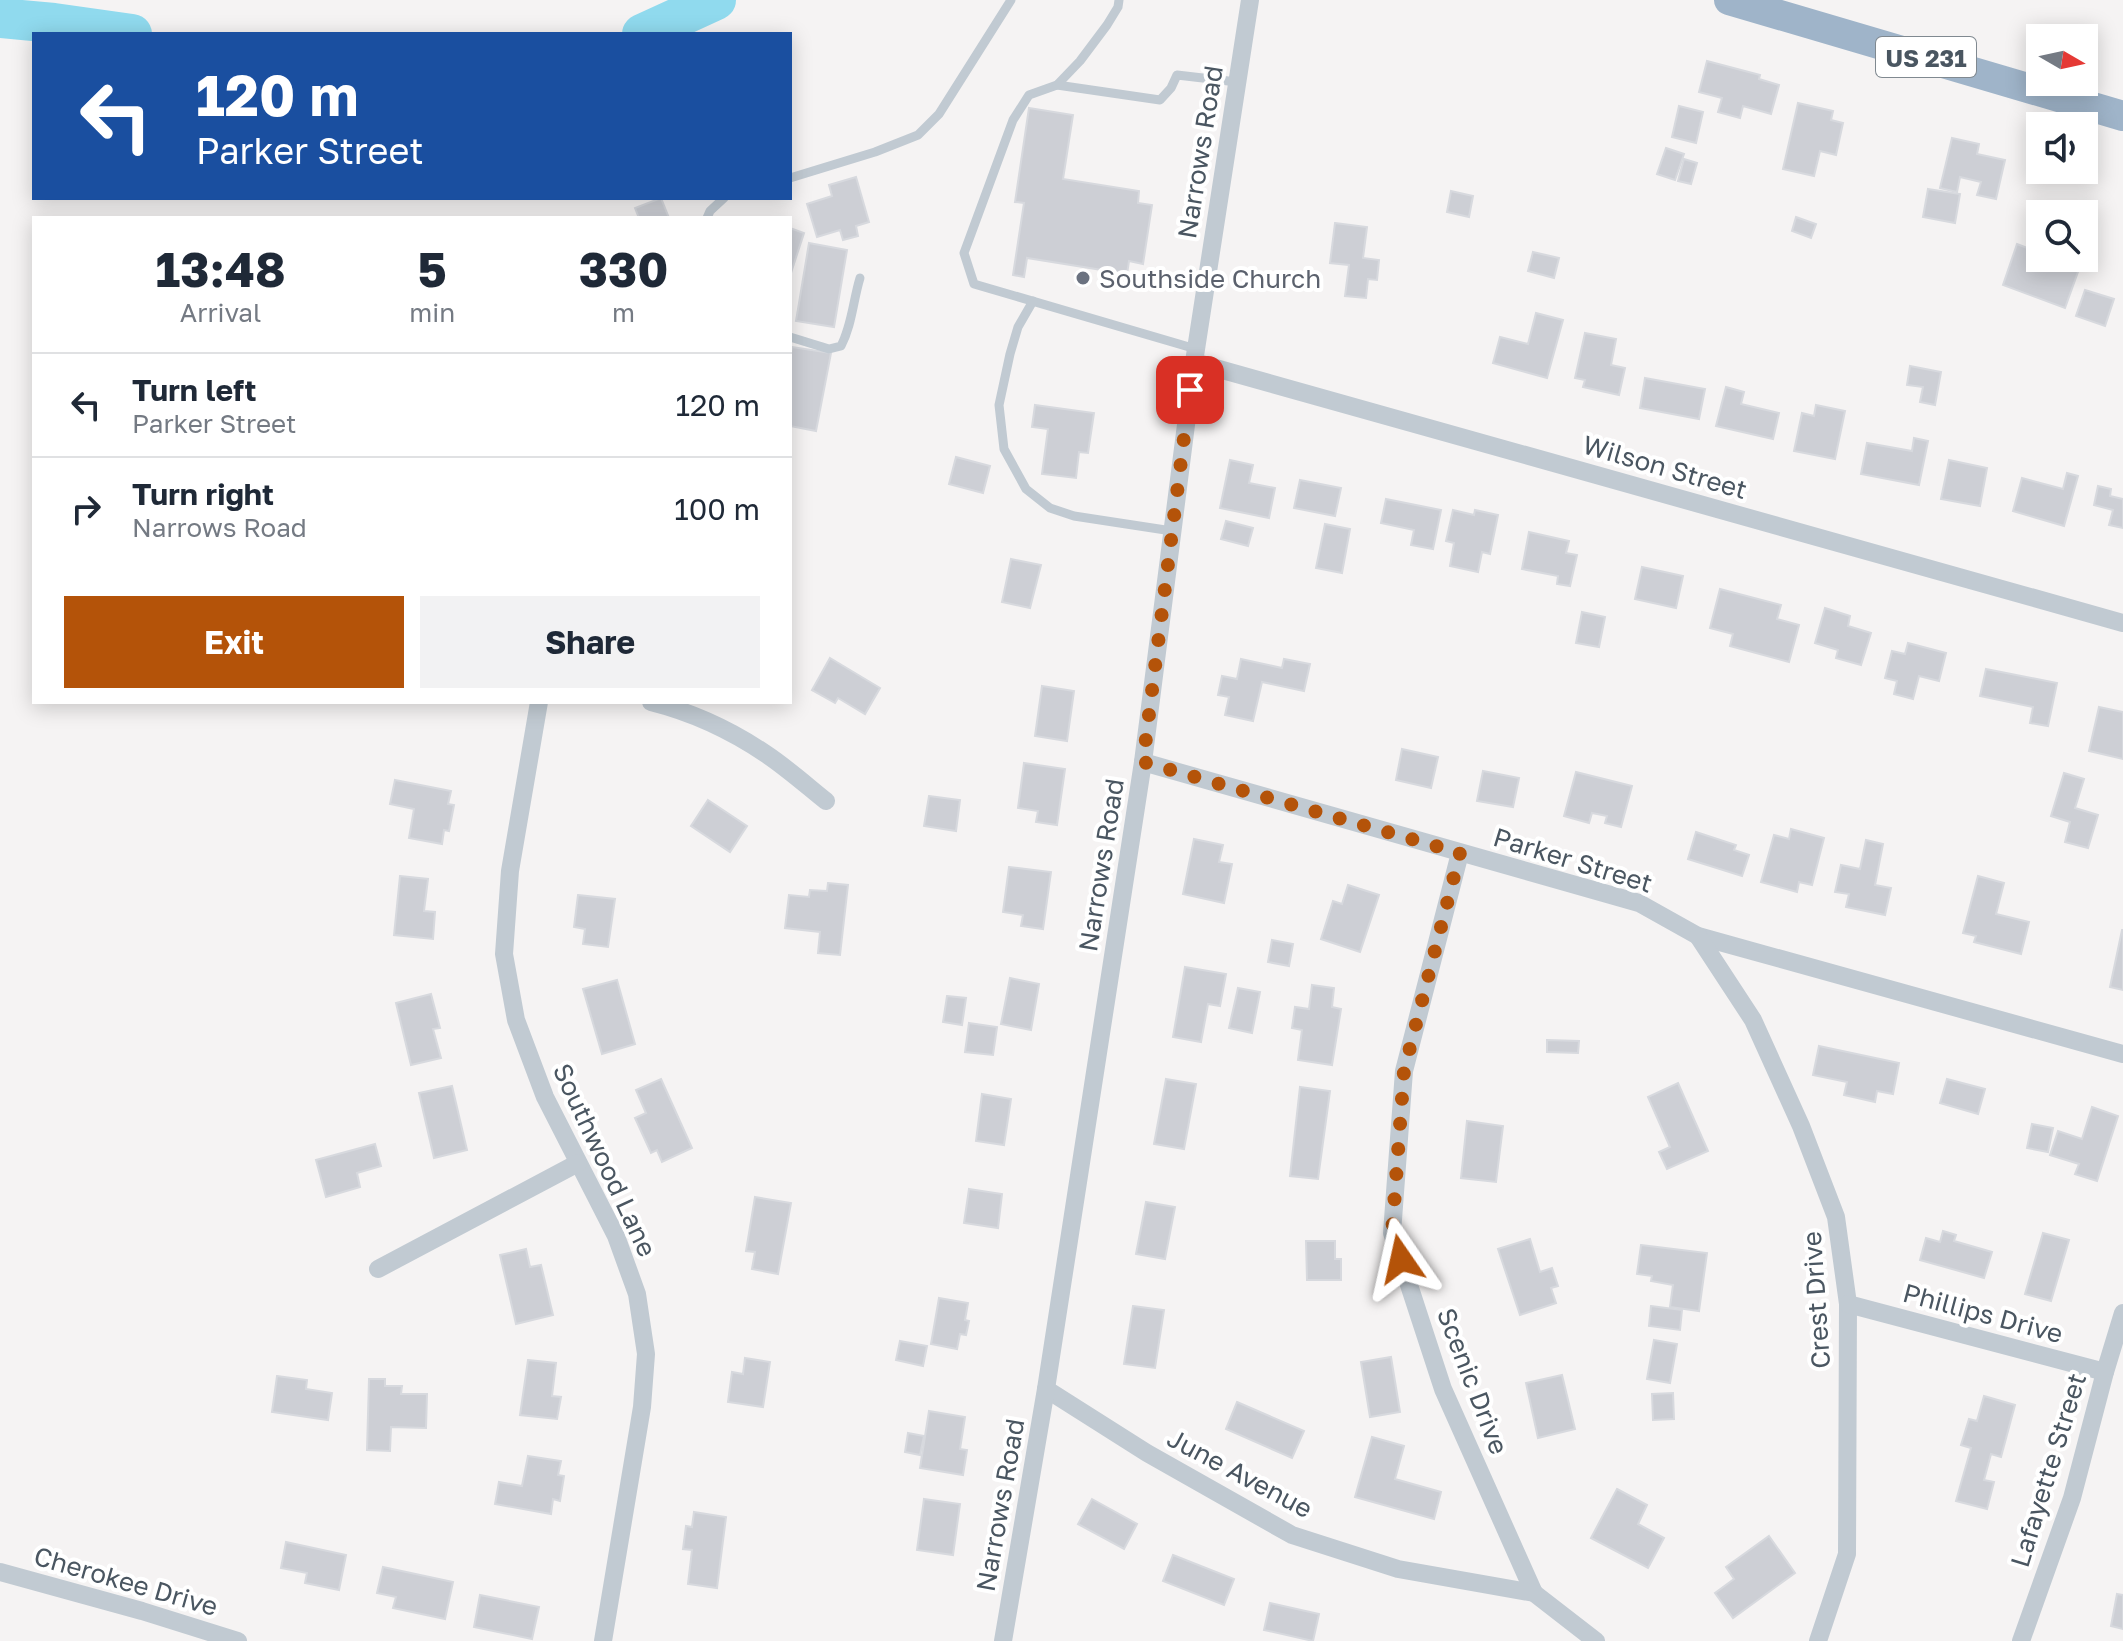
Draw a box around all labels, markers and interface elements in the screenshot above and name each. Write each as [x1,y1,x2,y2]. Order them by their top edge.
north arrow [2026,24,2098,96]
map controls [2026,24,2098,272]
road number: US 231 [1876,37,1976,77]
text: 120 m [196,61,358,128]
street label: Narrows Road [1171,63,1229,241]
icon: left [64,64,168,168]
button: sound [2026,112,2098,184]
text: Parker Street [196,129,424,172]
button: search [2026,200,2098,272]
text: 13:48 [156,240,286,298]
text: 5 [418,240,447,298]
text: 330 [579,240,668,298]
place label: Southside Church [1099,263,1321,294]
marker: Southside Church [1074,269,1092,287]
text: Arrival [180,297,261,328]
text: min [409,297,455,328]
text: m [612,297,635,328]
pin [1156,356,1224,424]
icon: arrive [1168,368,1212,412]
text: Turn left [132,372,257,408]
icon: left [64,383,108,427]
text: 120 m [675,387,760,423]
text: Parker Street [132,408,296,439]
street label: Wilson Street [1579,429,1751,505]
text: Turn right [132,476,274,512]
icon: right [64,487,108,531]
text: 100 m [674,491,760,527]
text: Narrows Road [132,512,307,543]
button: Exit [64,596,404,688]
button: Share [420,596,760,688]
street label: Narrows Road [1072,776,1130,954]
street label: Parker Street [1490,821,1656,899]
street label: Southwood Lane [547,1059,663,1261]
position arrow [1359,1217,1443,1301]
street label: Crest Drive [1796,1230,1836,1370]
street label: Phillips Drive [1900,1277,2066,1349]
street label: Scenic Drive [1431,1304,1515,1458]
street label: Lafayette Street [2004,1369,2092,1571]
street label: Narrows Road [970,1416,1030,1594]
street label: June Avenue [1162,1422,1318,1524]
street label: Cherokee Drive [31,1540,221,1622]

